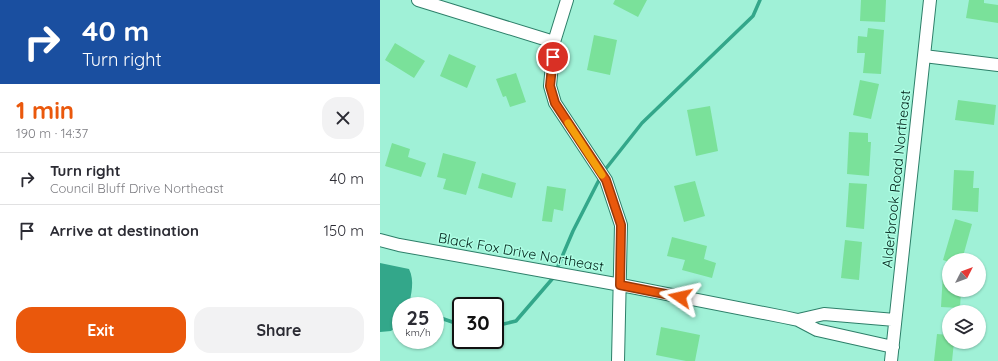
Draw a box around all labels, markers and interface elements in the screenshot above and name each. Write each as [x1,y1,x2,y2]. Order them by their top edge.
text: 40 m [82,13,149,48]
icon: right [16,16,68,68]
pin [536,40,570,74]
icon: arrive [542,46,564,68]
text: Turn right [82,48,162,71]
street label: Alderbrook Road Northeast [878,89,914,269]
text: 1 min [16,95,74,125]
button: close [322,97,364,139]
text: 190 m · 14:37 [16,125,88,141]
text: Turn right [50,161,121,180]
icon: right [16,168,38,190]
text: 40 m [329,169,364,188]
text: Council Bluff Drive Northeast [50,180,224,196]
icon: arrive [16,220,38,242]
text: Arrive at destination [50,221,199,240]
text: 150 m [324,221,364,240]
street label: Black Fox Drive Northeast [437,229,606,275]
north arrow [942,253,986,297]
map controls [942,253,986,349]
position arrow [659,276,701,318]
speed limit sign: 30 [452,297,504,349]
text: 25 [407,305,429,330]
button: layers [942,305,986,349]
button: Exit [16,307,186,353]
button: Share [194,307,364,353]
text: km/h [405,326,431,339]

